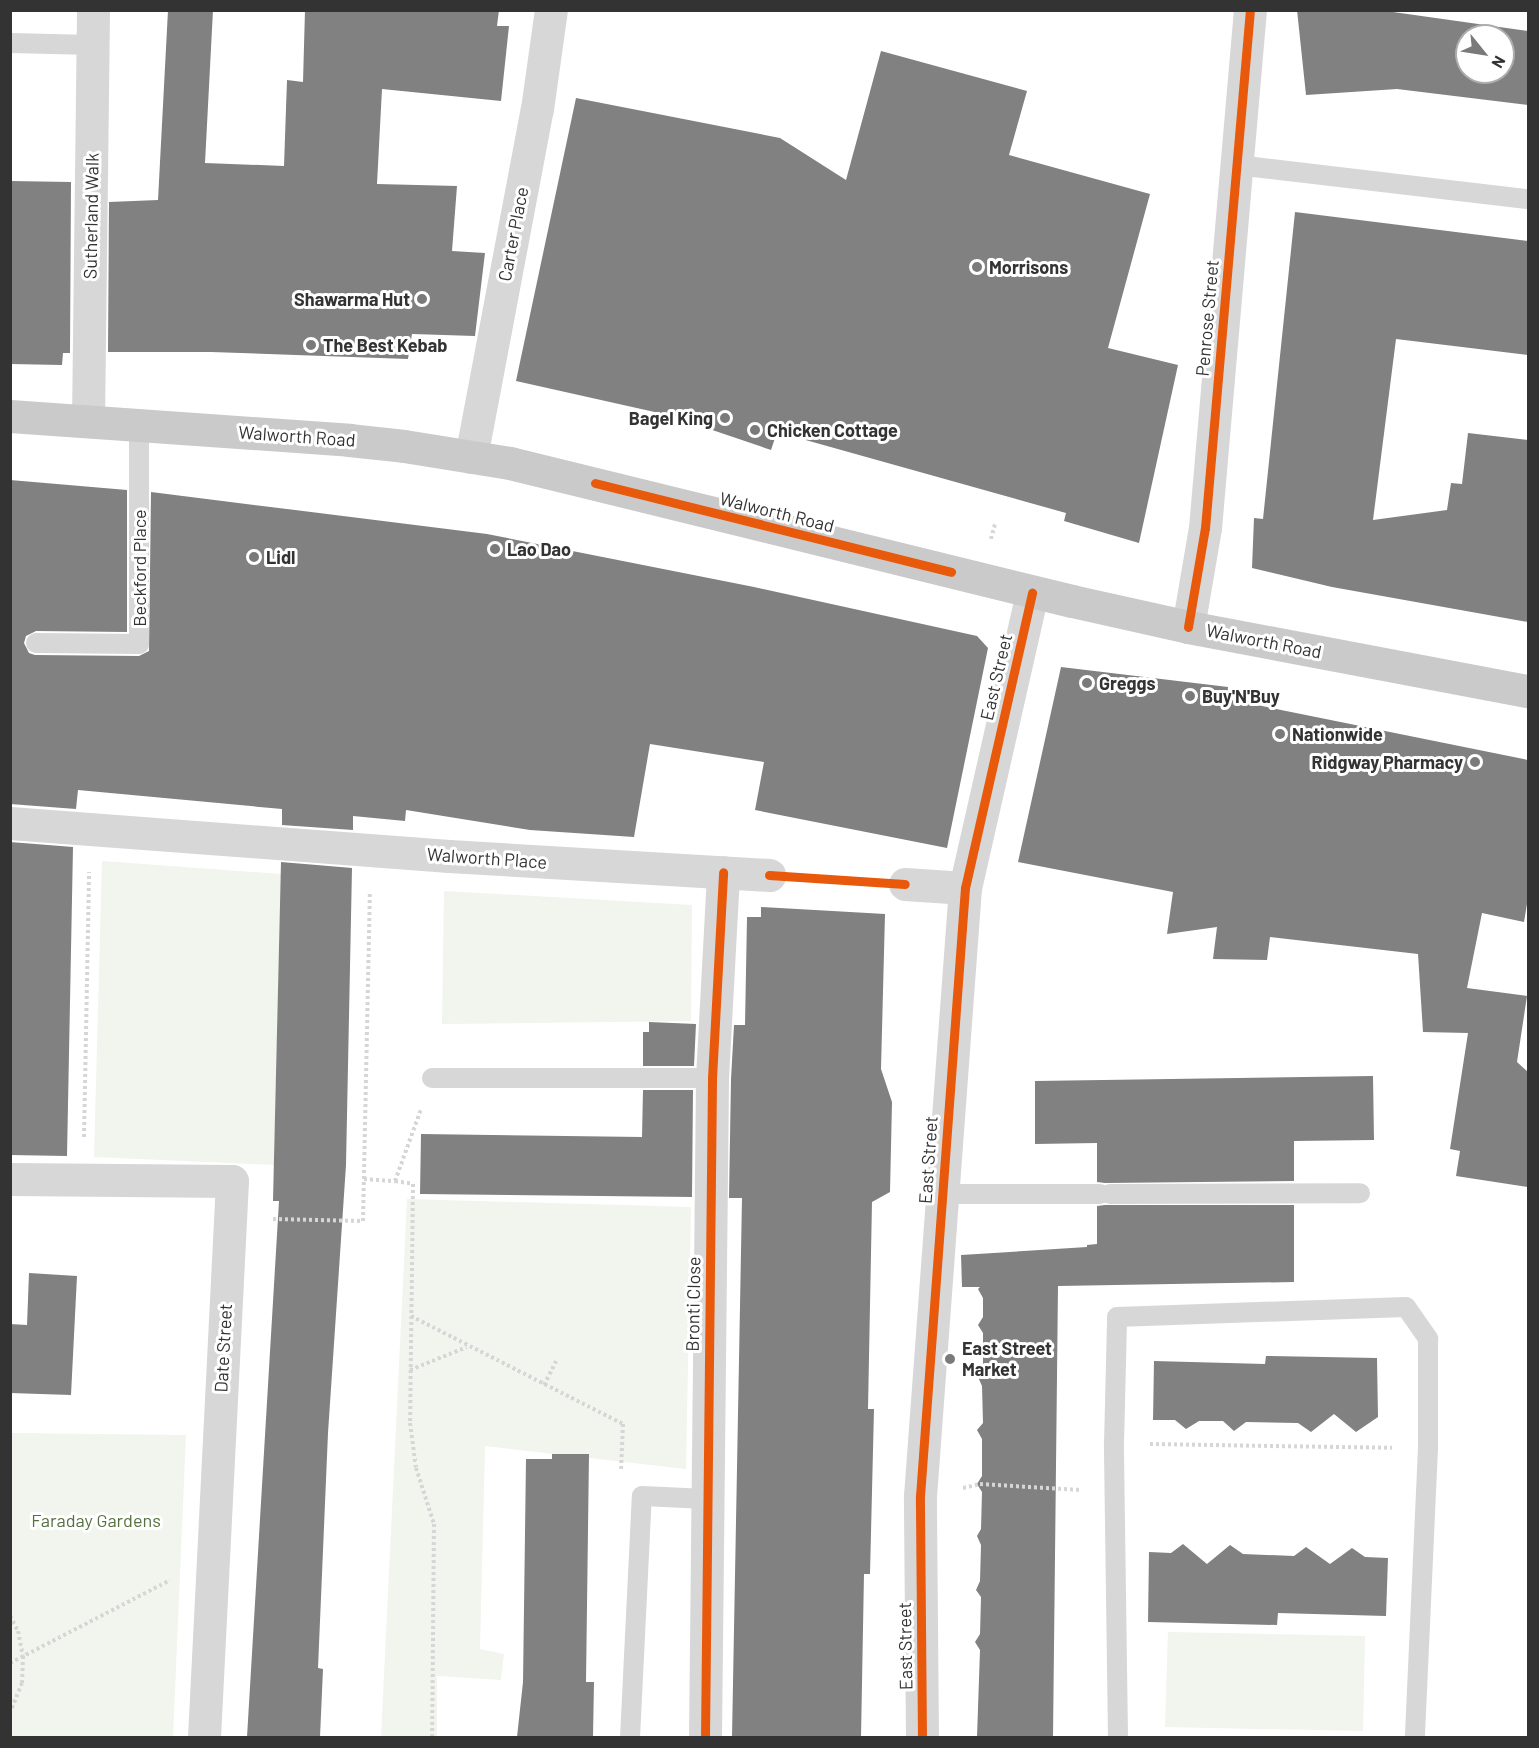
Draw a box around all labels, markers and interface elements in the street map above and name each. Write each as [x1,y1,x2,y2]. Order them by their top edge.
north arrow [1455,24,1515,84]
text: N [1488,53,1510,72]
street label: Sutherland Walk [79,153,103,279]
street label: Carter Place [493,185,533,283]
place label: Morrisons [989,256,1068,278]
street label: Penrose Street [1191,259,1223,377]
marker: Morrisons [970,260,984,274]
place label: Shawarma Hut [294,288,410,310]
marker: Shawarma Hut [415,292,429,306]
place label: The Best Kebab [323,334,447,356]
marker: The Best Kebab [304,338,318,352]
place label: Bagel King [629,407,713,429]
marker: Bagel King [718,411,732,425]
place label: Chicken Cottage [767,419,898,441]
street label: Walworth Road [238,421,356,451]
marker: Chicken Cottage [748,423,762,437]
street label: Walworth Road [718,487,836,537]
street label: Beckford Place [128,509,150,627]
place label: Lao Dao [507,538,571,560]
marker: Lao Dao [488,542,502,556]
place label: Lidl [266,546,295,568]
marker: Lidl [247,550,261,564]
street label: Walworth Road [1204,619,1324,663]
street label: East Street [976,632,1016,722]
place label: Greggs [1099,672,1156,694]
marker: Greggs [1080,676,1094,690]
place label: Buy'N'Buy [1202,685,1280,707]
marker: Buy'N'Buy [1183,689,1197,703]
place label: Nationwide [1292,723,1383,745]
marker: Nationwide [1273,727,1287,741]
place label: Ridgway Pharmacy [1312,751,1463,773]
marker: Ridgway Pharmacy [1468,755,1482,769]
street label: Walworth Place [426,843,548,873]
street label: East Street [914,1115,942,1205]
street label: Bronti Close [681,1256,705,1352]
street label: Date Street [210,1303,236,1393]
place label: East Street Market [962,1338,1052,1380]
marker: East Street Market [943,1352,957,1366]
park label: Faraday Gardens [31,1509,161,1531]
street label: East Street [893,1602,917,1690]

